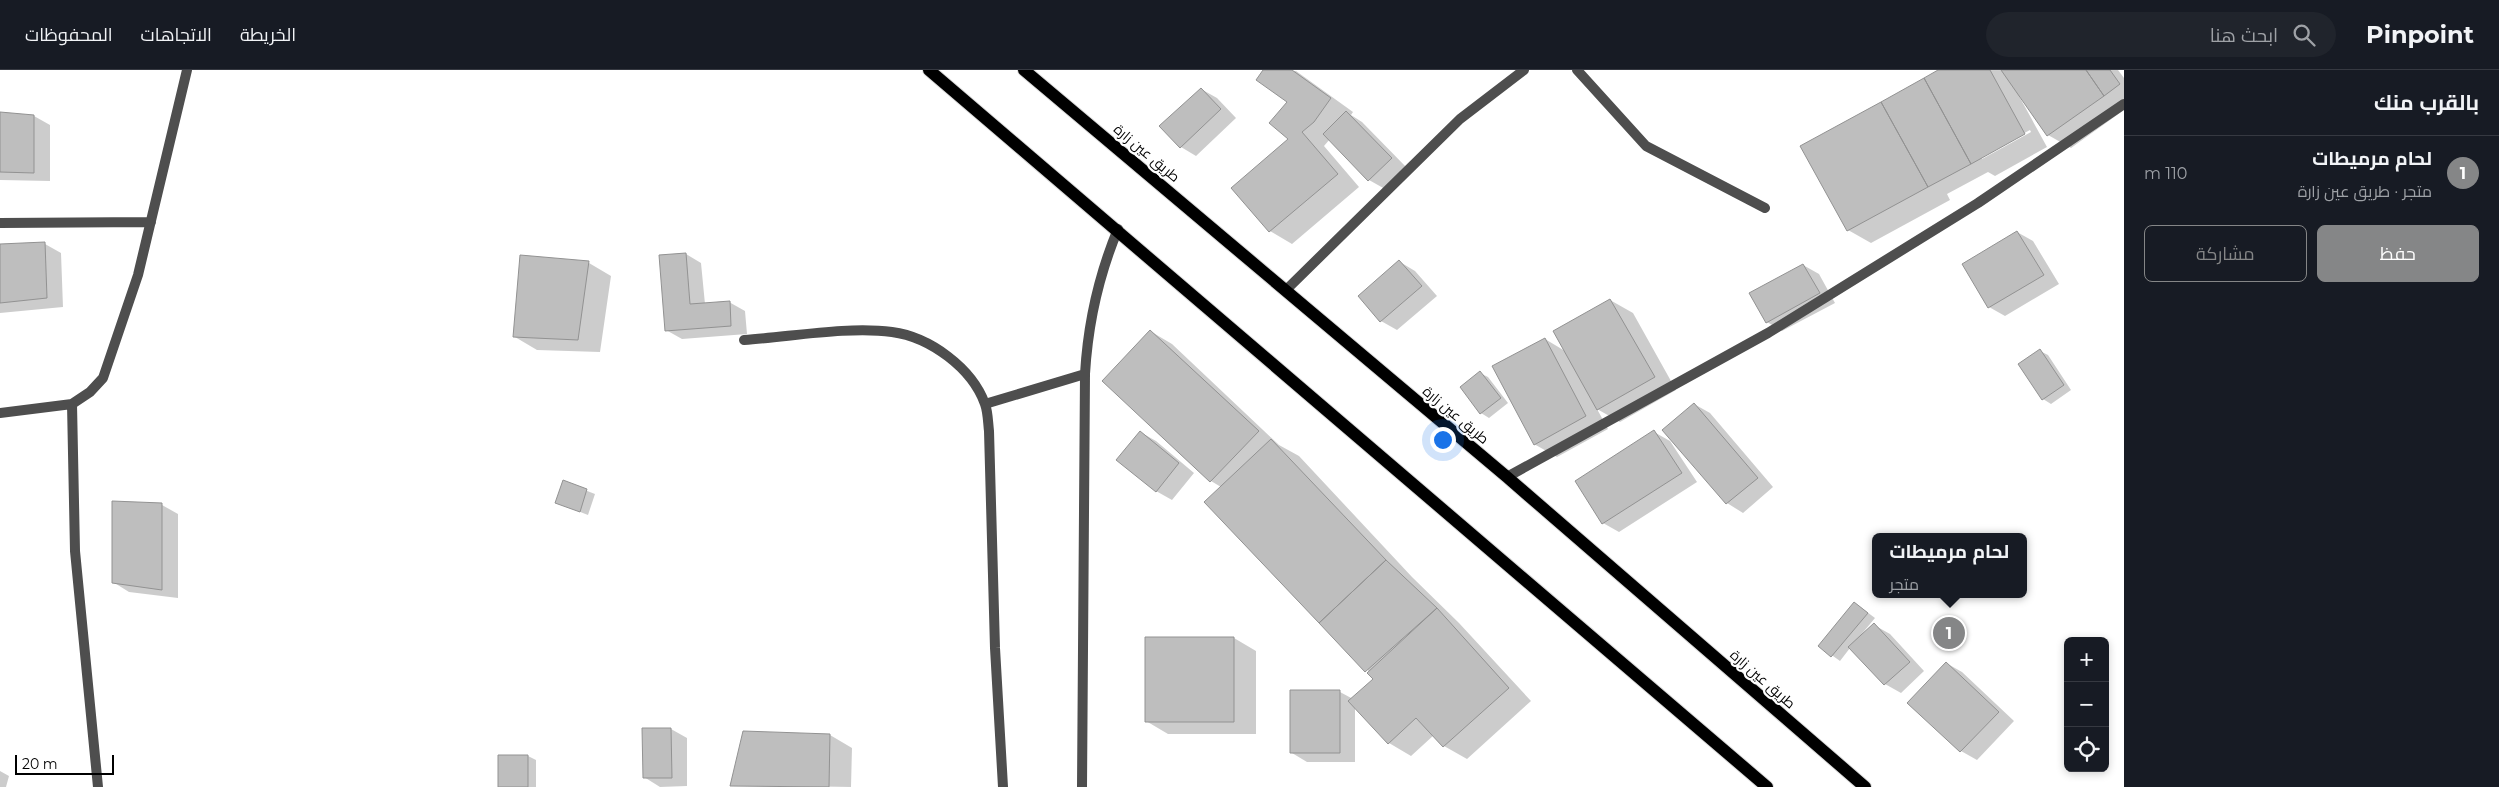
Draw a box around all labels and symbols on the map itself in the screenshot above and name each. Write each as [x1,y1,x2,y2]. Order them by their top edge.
street label: طريق عين زارة [1110,120,1184,186]
street label: طريق عين زارة [1419,382,1493,448]
your location [1430,427,1456,453]
pin: 1 [1933,614,1965,652]
street label: طريق عين زارة [1727,646,1799,712]
scale bar [15,752,114,775]

